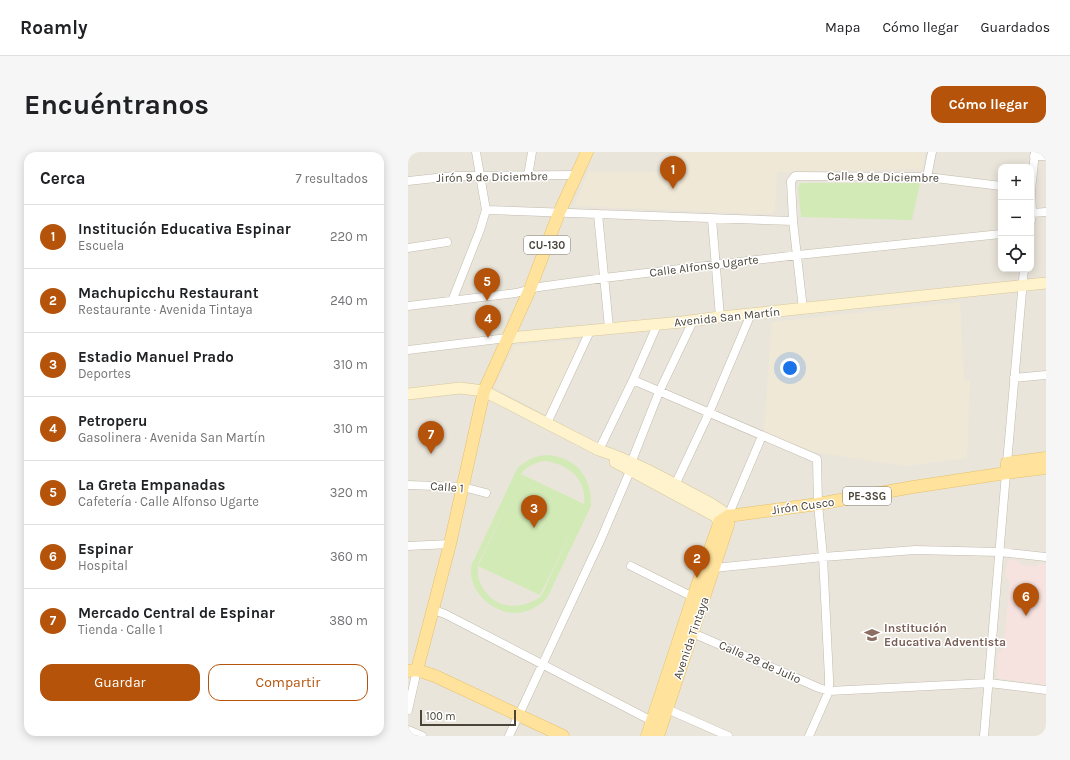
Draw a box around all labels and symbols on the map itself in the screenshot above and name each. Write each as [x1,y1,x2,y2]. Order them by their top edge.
pin: 1 [660,156,686,189]
street label: Jirón 9 de Diciembre [436,169,548,185]
street label: Calle 9 de Diciembre [827,169,939,185]
road number: CU-130 [524,236,570,254]
street label: Calle Alfonso Ugarte [649,252,759,280]
pin: 5 [474,268,500,301]
street label: Avenida San Martín [673,304,781,330]
pin: 4 [475,305,501,338]
your location [780,358,800,378]
pin: 7 [418,421,444,454]
street label: Calle 1 [430,479,464,495]
road number: PE-3SG [843,487,891,505]
pin: 3 [521,495,547,528]
street label: Jirón Cusco [771,495,835,517]
pin: 2 [684,545,710,578]
pin: 6 [1013,583,1039,616]
street label: Avenida Tintaya [670,595,712,681]
place label: Institución Educativa Adventista [884,621,1006,649]
school or university icon: Institución Educativa Adventista [863,626,881,644]
street label: Calle 28 de Julio [717,638,803,686]
scale bar [420,708,516,727]

